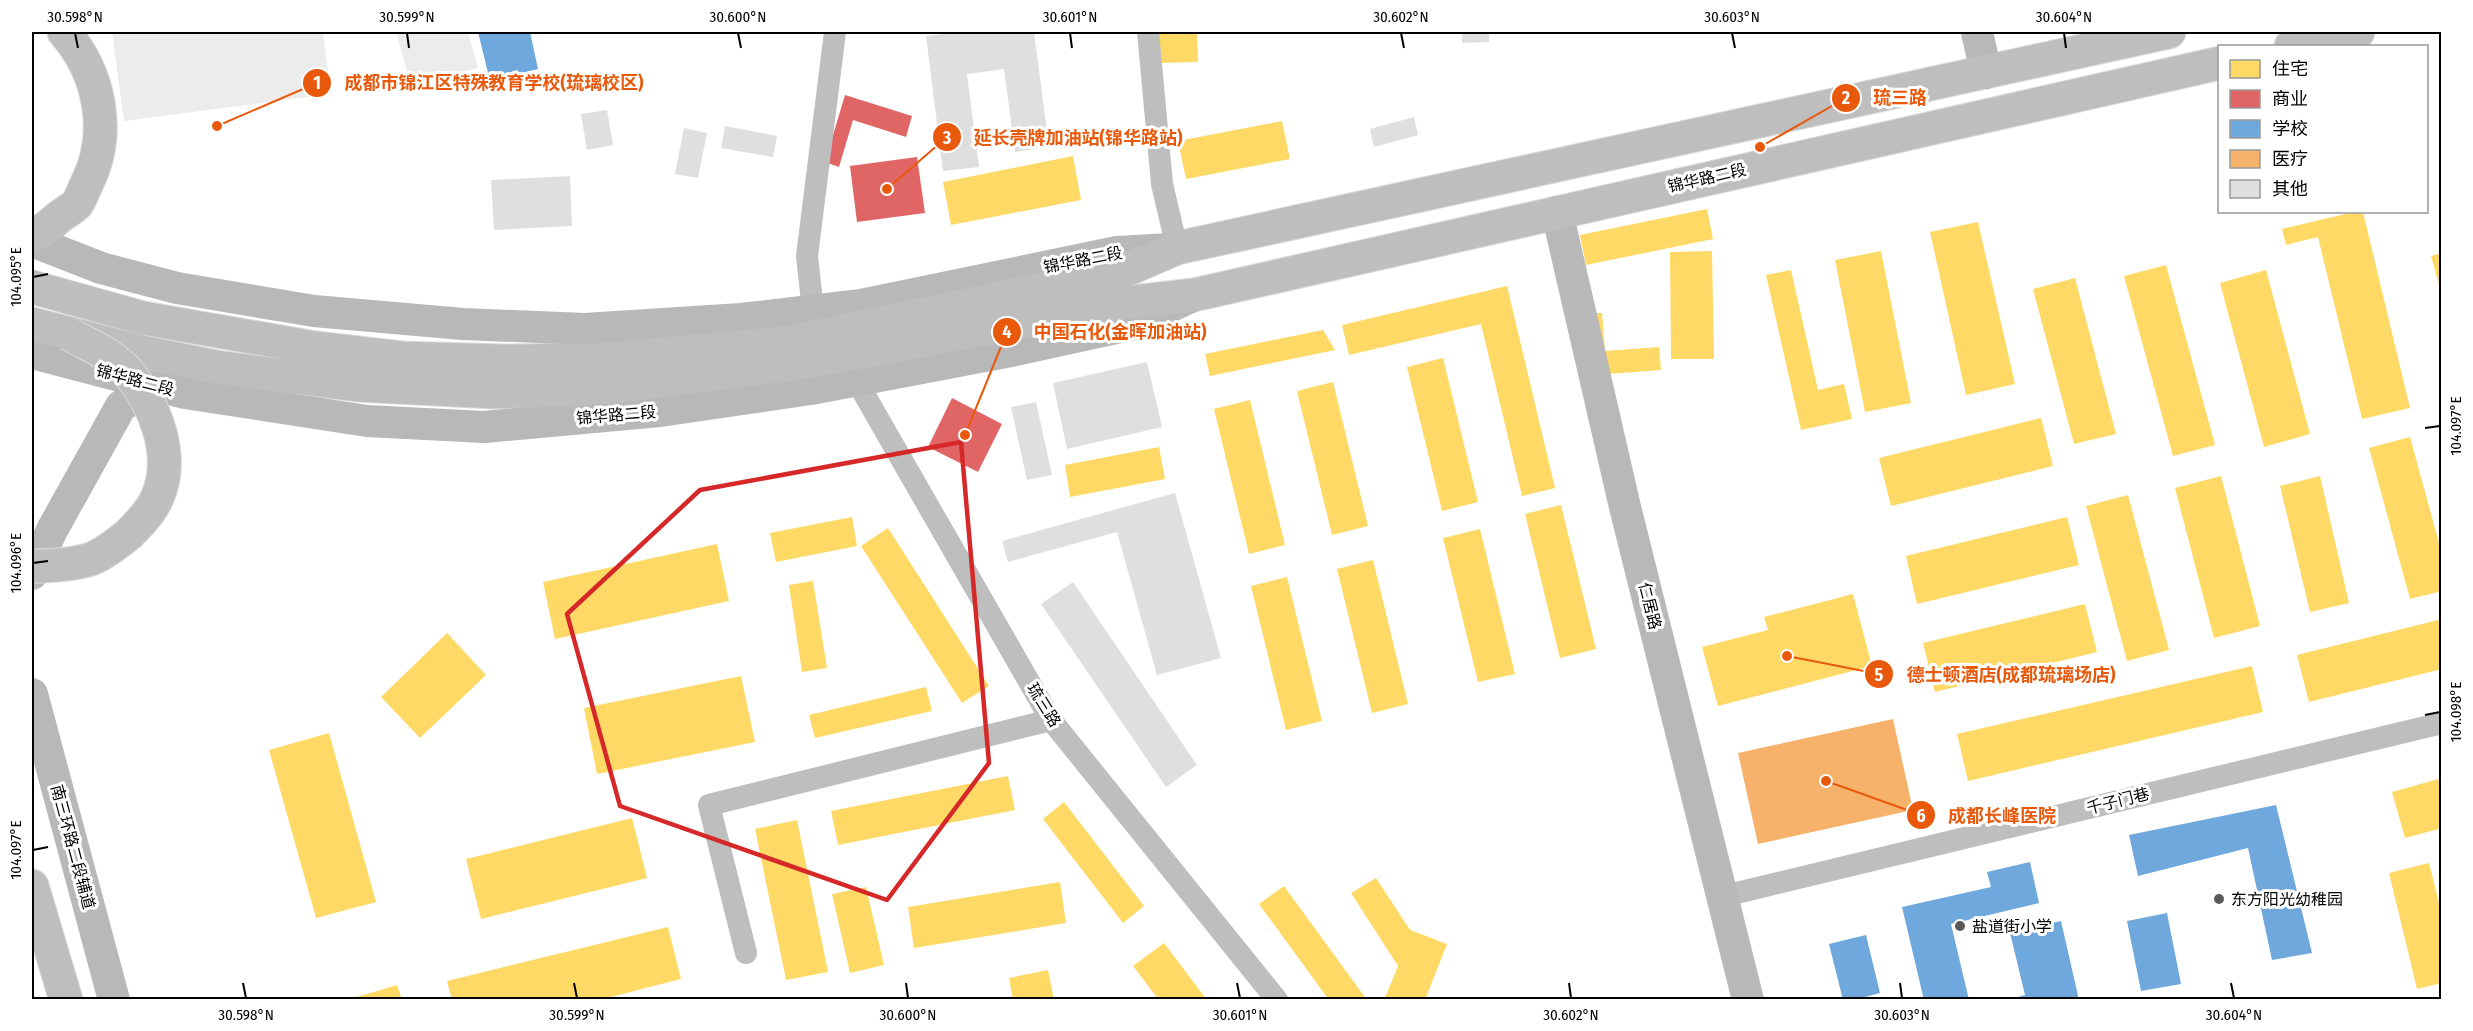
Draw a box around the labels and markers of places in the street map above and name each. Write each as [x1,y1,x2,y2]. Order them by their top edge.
callout: 成都市锦江区特殊教育学校(琉璃校区) [302,65,655,101]
callout: 琉三路 [1831,80,1939,116]
callout: 延长壳牌加油站(锦华路站) [932,119,1195,155]
callout: 中国石化(金晖加油站) [992,314,1219,350]
callout: 德士顿酒店(成都琉璃场店) [1864,656,2127,692]
callout: 成都长峰医院 [1906,797,2068,833]
place label: 东方阳光幼稚园 [2231,890,2343,909]
marker: 东方阳光幼稚园 [2212,892,2226,906]
place label: 盐道街小学 [1972,917,2052,936]
marker: 盐道街小学 [1953,919,1967,933]

